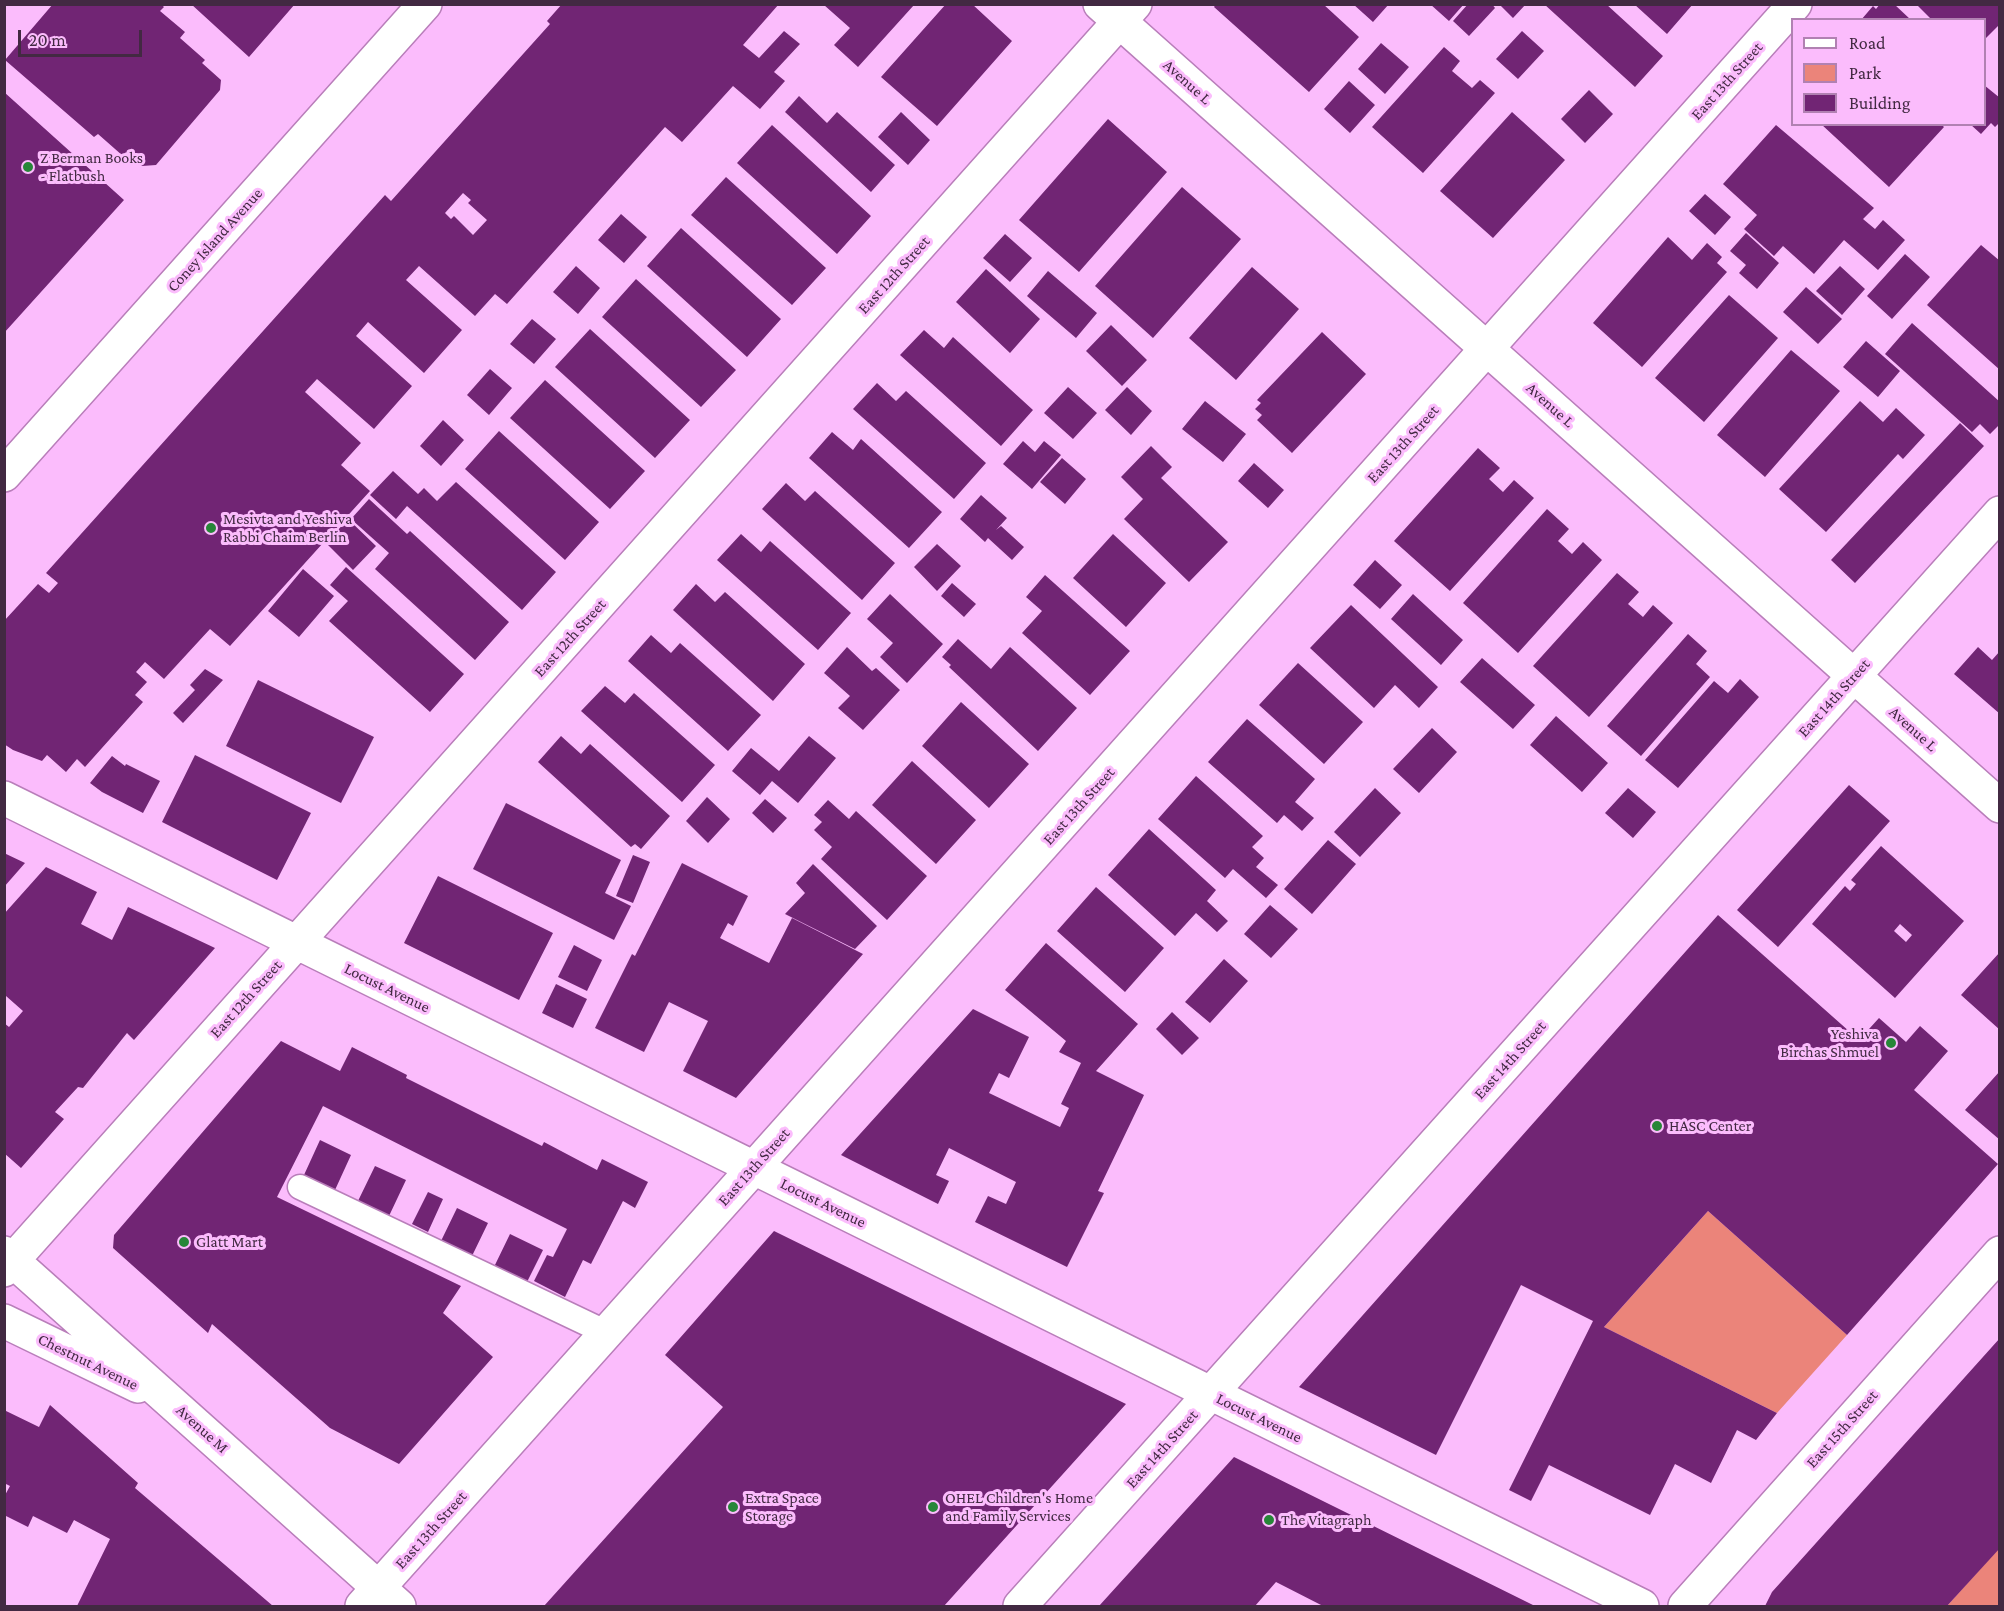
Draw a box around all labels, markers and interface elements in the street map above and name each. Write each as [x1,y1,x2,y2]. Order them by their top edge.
scale bar [21,18,146,56]
legend [1791,18,1986,126]
text: 20 m [29,30,66,50]
text: Road [1849,33,1886,53]
street label: East 13th Street [1687,38,1767,124]
street label: Avenue L [1159,55,1215,109]
text: Park [1849,63,1881,83]
text: Building [1849,93,1910,113]
place label: Z Berman Books - Flatbush [40,148,143,186]
marker: Z Berman Books - Flatbush [21,160,35,174]
street label: Coney Island Avenue [163,184,267,296]
street label: East 12th Street [854,232,934,318]
street label: Avenue L [1522,378,1578,432]
street label: East 13th Street [1363,401,1443,487]
place label: Mesivta and Yeshiva Rabbi Chaim Berlin [223,509,352,547]
marker: Mesivta and Yeshiva Rabbi Chaim Berlin [204,521,218,535]
street label: East 12th Street [530,595,610,681]
street label: East 14th Street [1794,655,1874,741]
street label: Avenue L [1885,702,1941,756]
street label: East 13th Street [1039,763,1119,849]
street label: East 12th Street [206,956,286,1042]
street label: Locust Avenue [341,959,433,1017]
street label: East 14th Street [1470,1017,1550,1103]
place label: Yeshiva Birchas Shmuel [1780,1024,1879,1062]
marker: Yeshiva Birchas Shmuel [1884,1036,1898,1050]
place label: HASC Center [1669,1116,1751,1136]
marker: HASC Center [1650,1119,1664,1133]
street label: East 13th Street [714,1124,794,1210]
street label: Locust Avenue [777,1174,869,1232]
place label: Glatt Mart [196,1232,263,1252]
marker: Glatt Mart [177,1235,191,1249]
street label: Chestnut Avenue [35,1329,141,1395]
street label: East 15th Street [1802,1386,1882,1472]
street label: Locust Avenue [1213,1389,1305,1447]
street label: Avenue M [172,1401,232,1457]
street label: East 14th Street [1122,1406,1202,1492]
street label: East 13th Street [391,1487,471,1573]
place label: Extra Space Storage [745,1488,819,1526]
place label: OHEL Children's Home and Family Services [945,1488,1093,1526]
marker: Extra Space Storage [726,1500,740,1514]
marker: OHEL Children's Home and Family Services [926,1500,940,1514]
place label: The Vitagraph [1281,1510,1372,1530]
marker: The Vitagraph [1262,1513,1276,1527]

